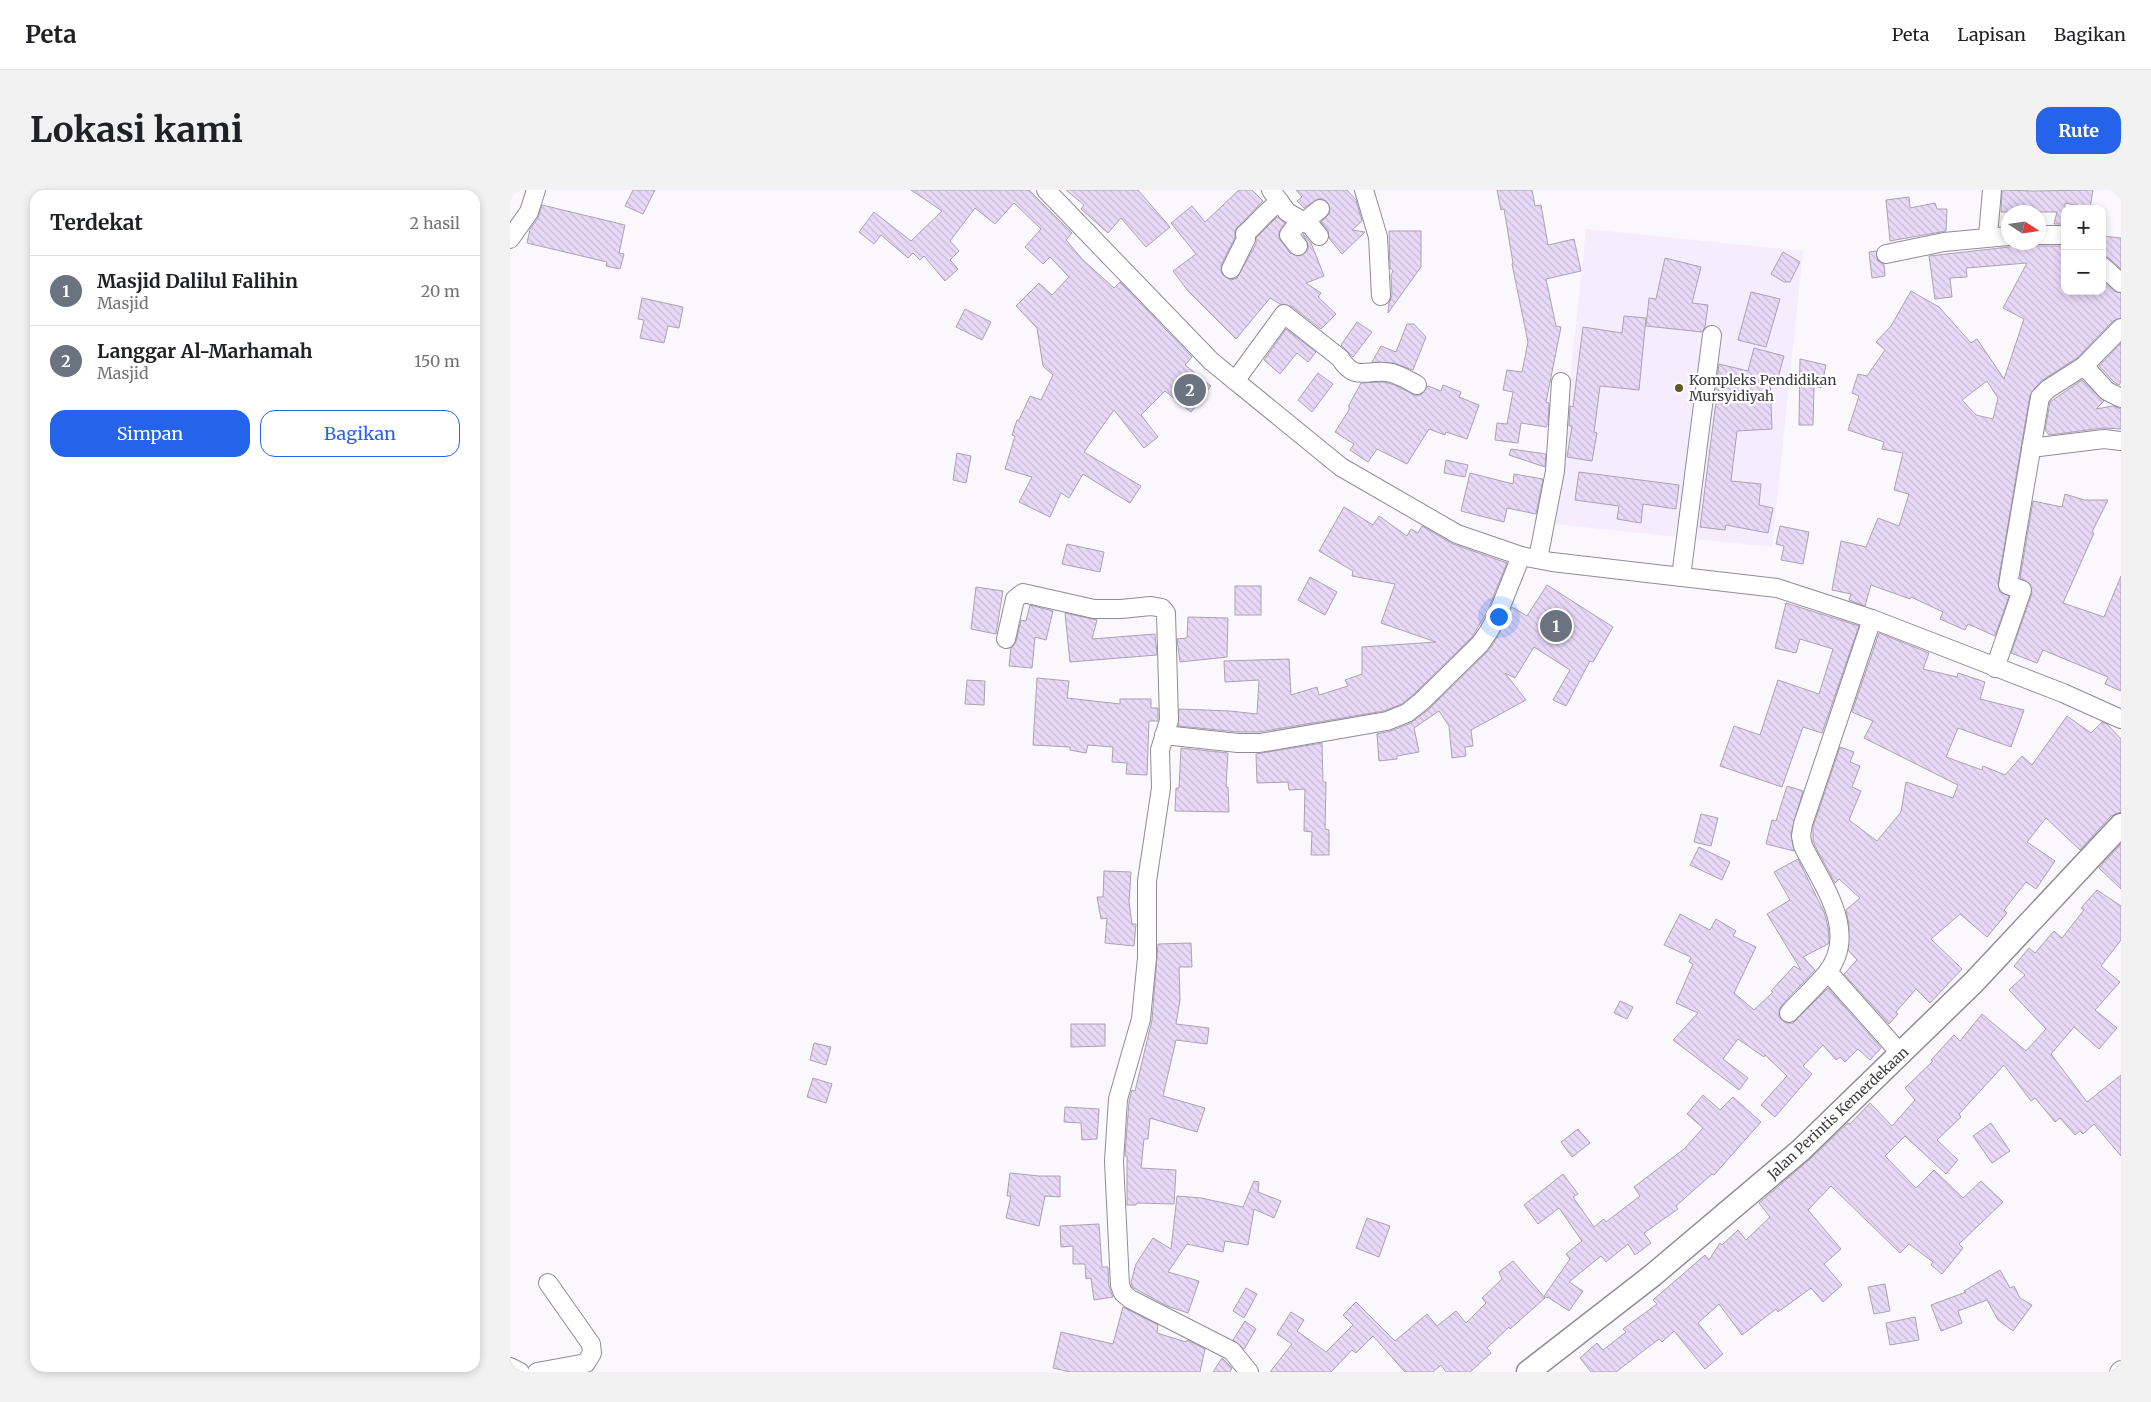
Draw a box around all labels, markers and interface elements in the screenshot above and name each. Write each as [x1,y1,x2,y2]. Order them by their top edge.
text: Peta [25,19,77,50]
text: Peta [1892,23,1929,46]
text: Lapisan [1957,23,2026,46]
text: Bagikan [2054,23,2126,46]
button: Rute [2036,107,2121,154]
text: Lokasi kami [30,108,243,152]
north arrow [2001,205,2046,250]
map controls [2061,205,2106,295]
button: + [2061,205,2106,250]
text: Terdekat [50,209,143,236]
text: 2 hasil [410,213,460,233]
button: − [2061,250,2106,295]
text: Masjid Dalilul Falihin [97,269,298,293]
text: 1 [62,281,70,301]
text: 20 m [421,281,460,301]
text: Masjid [97,293,149,313]
text: Langgar Al-Marhamah [97,339,312,363]
text: 2 [61,351,71,371]
text: 150 m [414,351,460,371]
text: Masjid [97,363,149,383]
pin: 2 [1174,371,1206,409]
place label: Kompleks Pendidikan Mursyidiyah [1689,371,1837,405]
marker: Kompleks Pendidikan Mursyidiyah [1673,382,1685,394]
button: Simpan [50,410,250,457]
button: Bagikan [260,410,460,457]
your location [1486,604,1512,630]
pin: 1 [1540,607,1572,645]
street label: Jalan Perintis Kemerdekaan [1763,1043,1912,1184]

